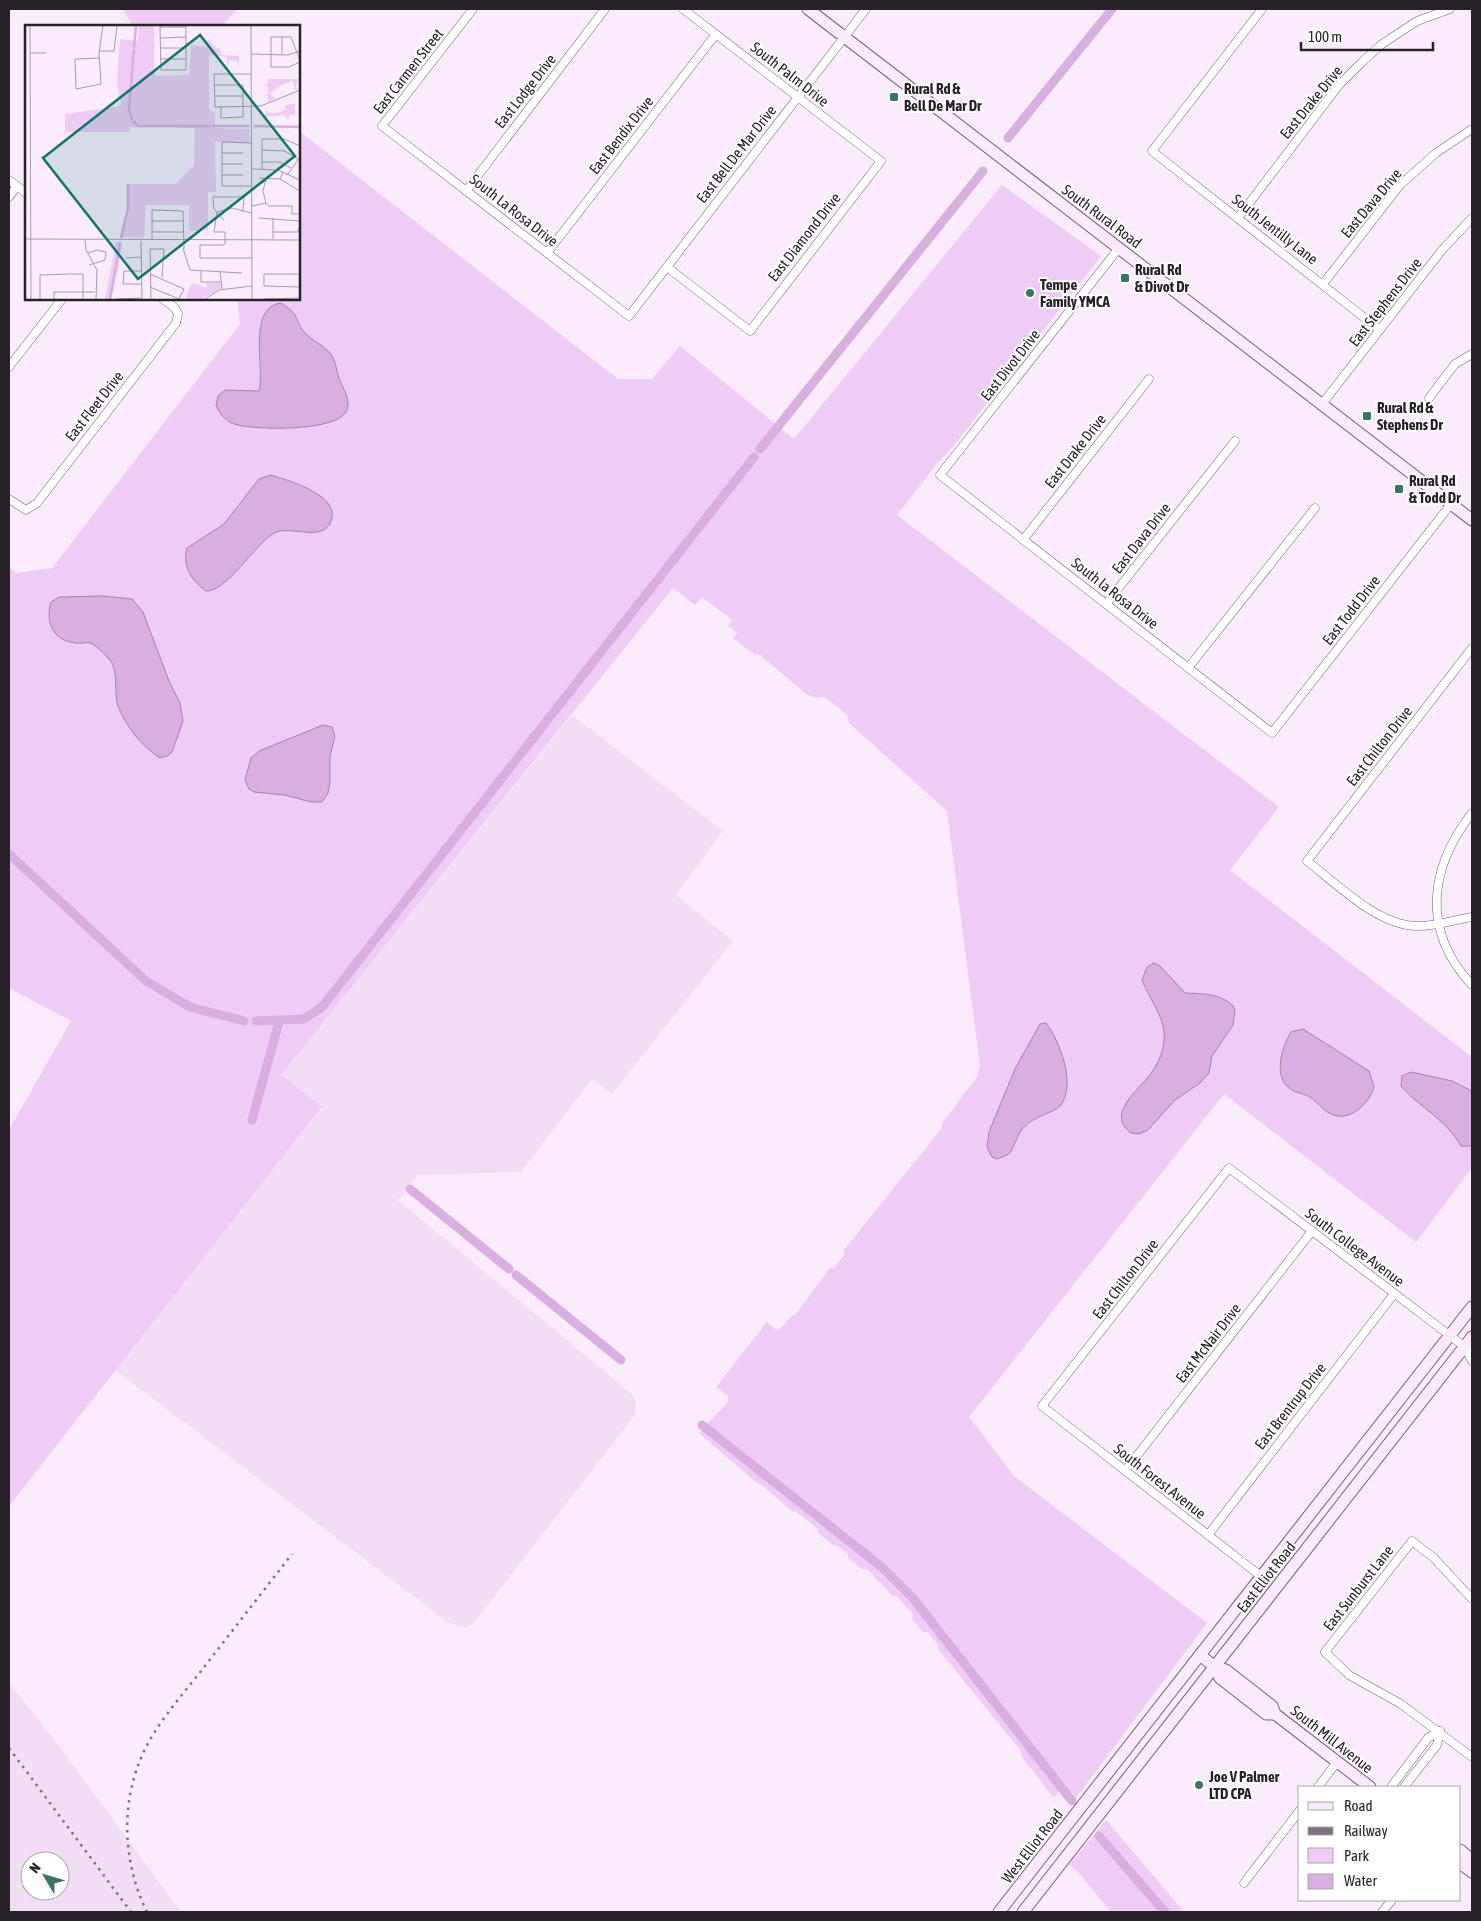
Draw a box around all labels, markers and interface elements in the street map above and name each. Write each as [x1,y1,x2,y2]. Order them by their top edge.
scale bar [1301,20,1434,52]
inset map [25,25,300,300]
street label: East Carmen Street [370,25,446,117]
text: 100 m [1308,28,1342,45]
street label: South Palm Drive [748,38,833,110]
street label: East Lodge Drive [491,51,559,131]
street label: East Drake Drive [1276,62,1346,142]
place label: Rural Rd & Bell De Mar Dr [904,80,982,114]
marker: Rural Rd & Bell De Mar Dr [888,91,900,103]
street label: East Bendix Drive [585,93,657,177]
street label: East Bell De Mar Drive [693,102,779,206]
street label: East Dava Drive [1337,165,1405,241]
street label: South La Rosa Drive [467,170,562,250]
street label: South Rural Road [1059,181,1145,251]
street label: East Diamond Drive [764,189,844,285]
street label: South Jentilly Lane [1229,190,1321,268]
street label: East Stephens Drive [1345,254,1425,349]
place label: Rural Rd & Divot Dr [1135,261,1190,295]
marker: Rural Rd & Divot Dr [1119,272,1131,284]
place label: Tempe Family YMCA [1040,276,1111,310]
marker: Tempe Family YMCA [1024,287,1036,299]
street label: East Divot Drive [977,326,1043,404]
street label: East Fleet Drive [61,368,127,444]
place label: Rural Rd & Stephens Dr [1377,399,1444,433]
marker: Rural Rd & Stephens Dr [1361,410,1373,422]
street label: East Drake Drive [1041,411,1109,491]
place label: Rural Rd & Todd Dr [1409,472,1461,506]
marker: Rural Rd & Todd Dr [1393,483,1405,495]
street label: East Dava Drive [1108,499,1174,577]
street label: South la Rosa Drive [1068,554,1162,632]
street label: East Todd Drive [1319,572,1383,648]
street label: East Chilton Drive [1343,703,1415,789]
street label: South College Avenue [1302,1204,1408,1290]
street label: East Chilton Drive [1089,1236,1161,1322]
street label: East McNair Drive [1172,1300,1244,1386]
street label: East Brentrup Drive [1251,1359,1329,1453]
street label: South Forest Avenue [1111,1440,1209,1522]
street label: East Elliot Road [1233,1538,1299,1616]
street label: East Sunburst Lane [1320,1542,1397,1634]
street label: South Mill Avenue [1288,1702,1376,1776]
place label: Joe V Palmer LTD CPA [1208,1768,1280,1802]
marker: Joe V Palmer LTD CPA [1193,1779,1205,1791]
legend [1298,1786,1461,1901]
text: Road [1344,1797,1373,1814]
street label: West Elliot Road [998,1806,1066,1886]
text: Railway [1344,1822,1388,1839]
text: Park [1344,1847,1369,1864]
north arrow [20,1851,70,1901]
text: N [26,1860,44,1876]
text: Water [1344,1872,1377,1889]

